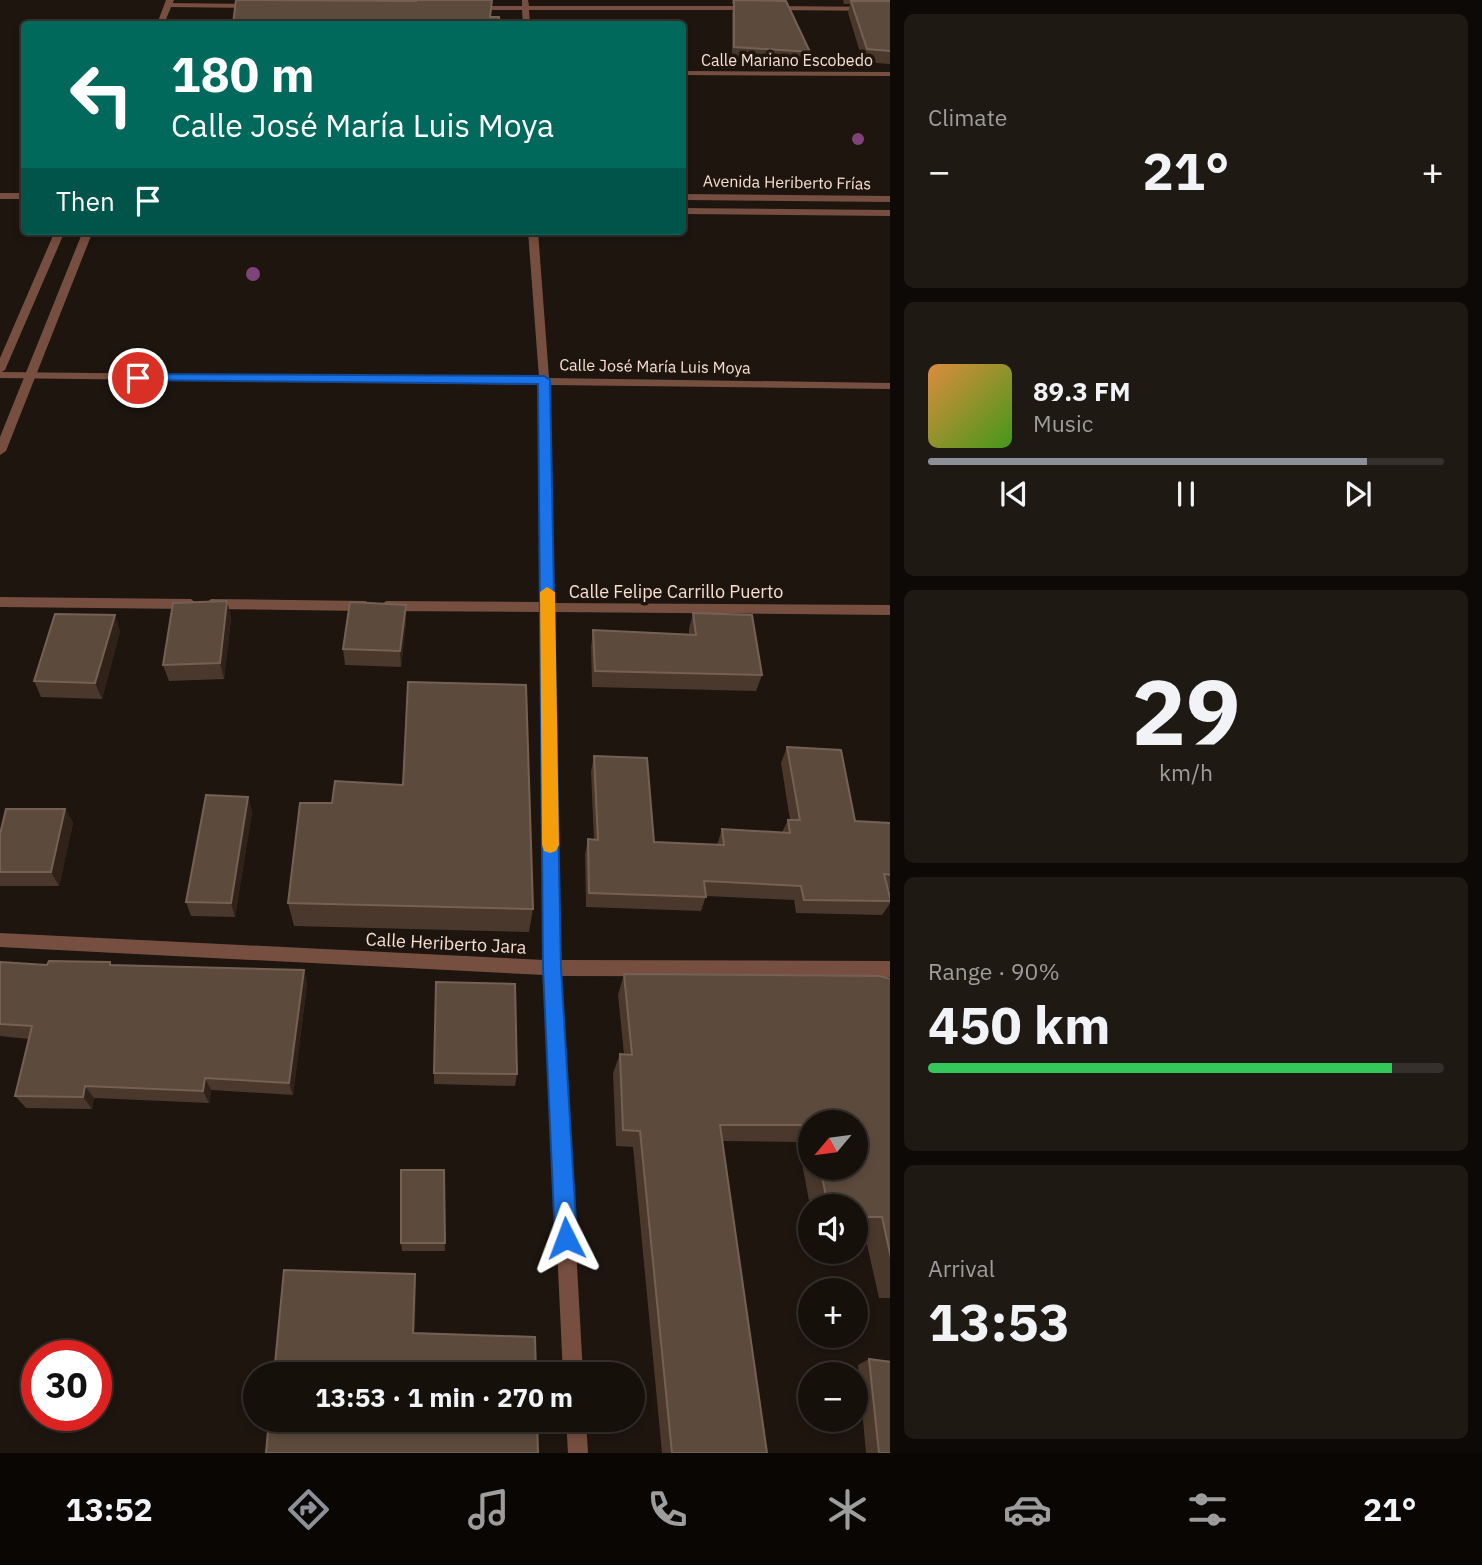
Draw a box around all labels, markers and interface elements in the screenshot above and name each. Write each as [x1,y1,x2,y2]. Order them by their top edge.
text: 180 m [171,42,315,105]
icon: left [56,49,147,140]
street label: Calle Mariano Escobedo [701,50,873,70]
text: Climate [928,102,1007,132]
text: Calle José María Luis Moya [171,104,554,146]
text: 21° [1143,137,1229,204]
text: − [928,146,951,195]
text: + [1421,146,1444,195]
street label: Avenida Heriberto Frías [703,171,871,193]
icon: arrive [129,182,167,220]
text: Then [56,184,115,218]
pin [108,348,168,408]
street label: Calle José María Luis Moya [559,354,751,378]
icon: arrive [119,359,157,397]
text: 89.3 FM [1033,374,1131,408]
text: Music [1033,408,1093,438]
icon: previous [995,475,1033,513]
icon: pause [1167,475,1205,513]
icon: next [1339,475,1377,513]
street label: Calle Felipe Carrillo Puerto [569,580,783,603]
text: 29 [1131,652,1241,770]
text: km/h [1159,757,1213,787]
street label: Calle Heriberto Jara [365,927,527,959]
text: Range · 90% [928,956,1060,986]
text: 450 km [928,991,1110,1058]
north arrow [798,1110,868,1180]
map controls [798,1110,868,1432]
button: sound [798,1194,868,1264]
position arrow [529,1201,603,1275]
text: Arrival [928,1253,995,1283]
button: + [798,1278,868,1348]
text: 13:53 [928,1288,1070,1355]
speed limit sign: 30 [21,1340,112,1431]
button: − [798,1362,868,1432]
text: 13:53 · 1 min · 270 m [315,1380,573,1414]
icon: directions [284,1485,333,1534]
icon: music [464,1485,513,1534]
icon: phone [643,1485,692,1534]
icon: climate [823,1485,872,1534]
icon: car [1003,1485,1052,1534]
icon: filters [1183,1485,1232,1534]
text: 13:52 [65,1488,153,1530]
text: 21° [1363,1488,1417,1530]

